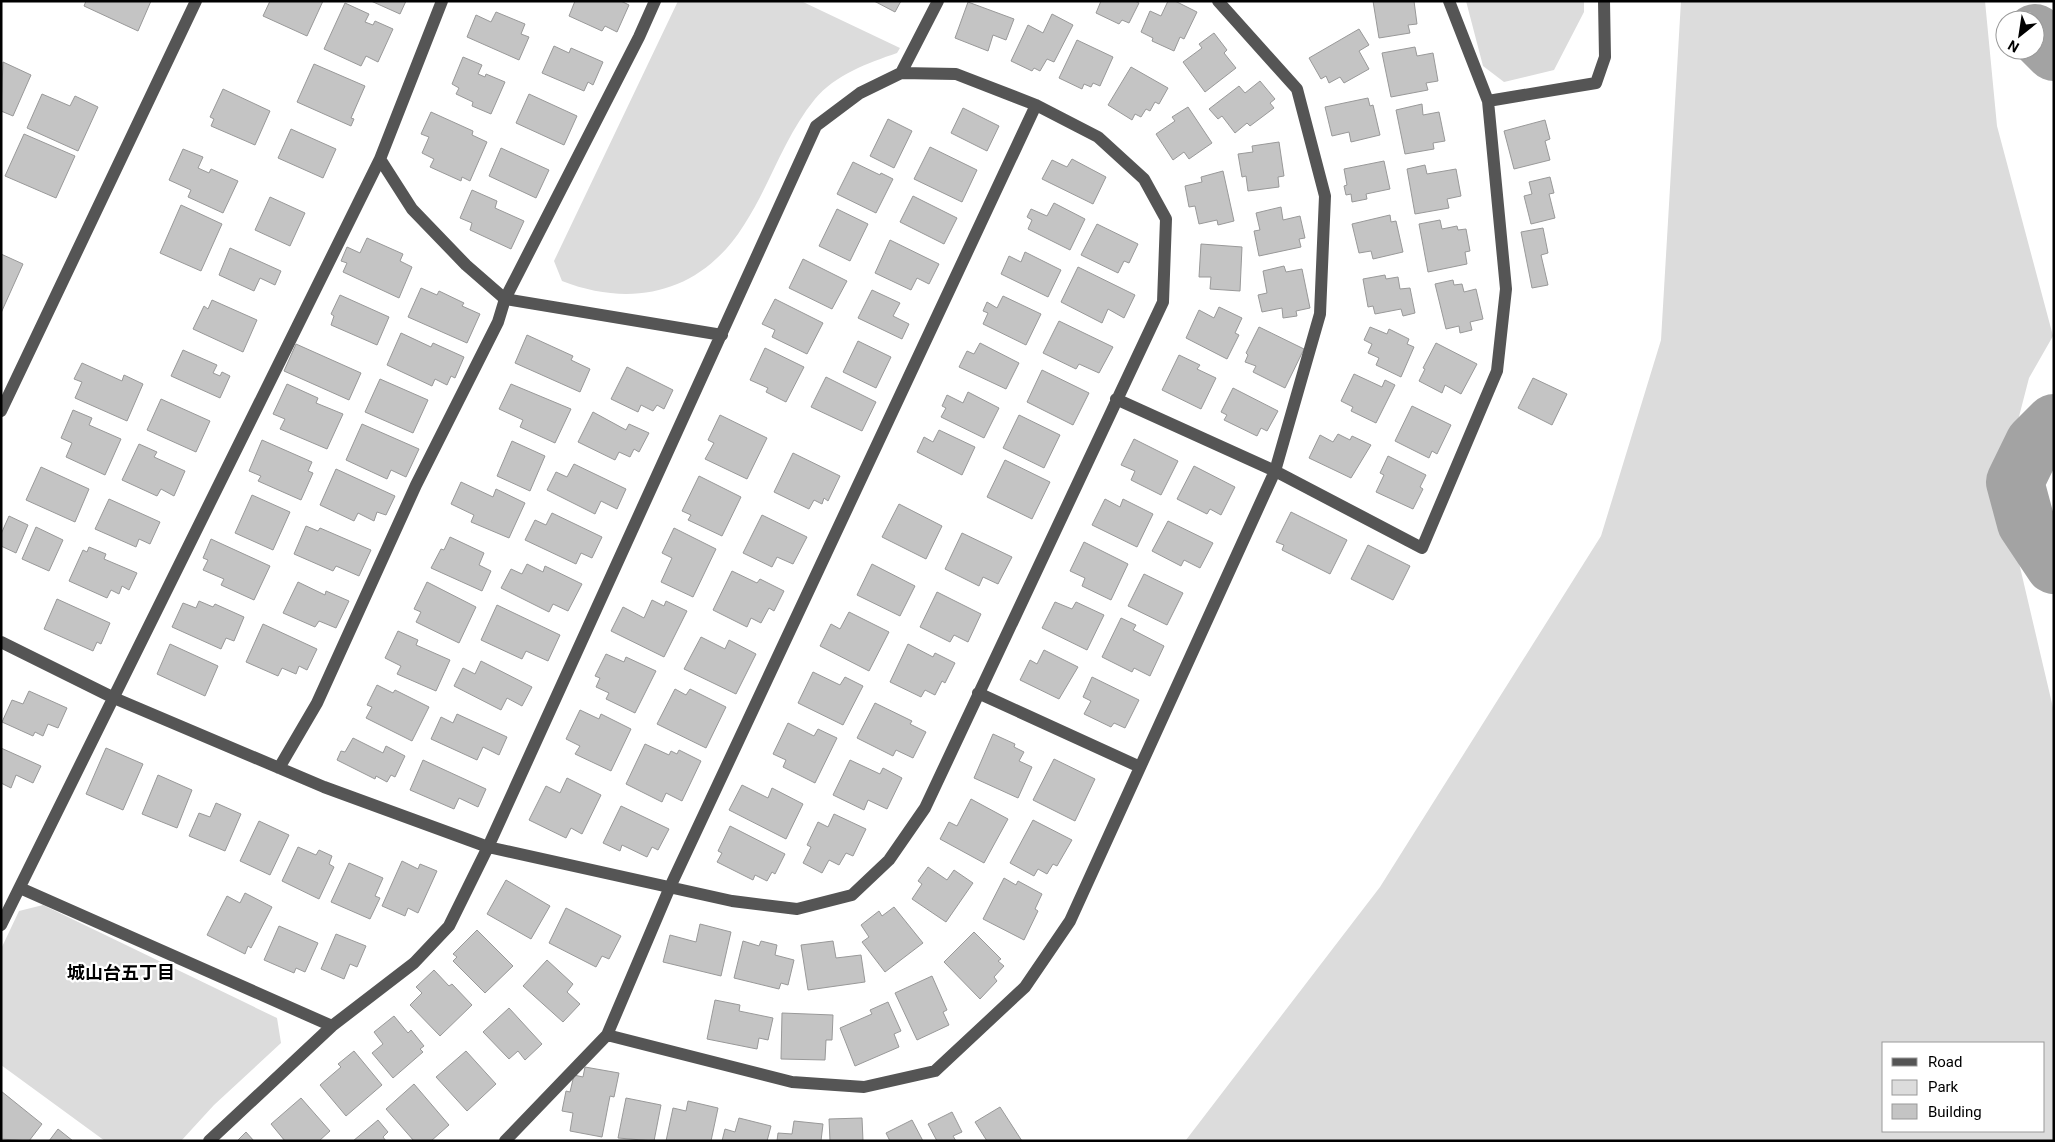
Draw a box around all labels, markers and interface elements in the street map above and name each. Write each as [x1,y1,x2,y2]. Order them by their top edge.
north arrow [1995,10,2045,60]
text: N [2005,37,2022,56]
district label: 城山台五丁目 [67,962,175,983]
legend [1882,1042,2045,1132]
text: Road [1928,1053,1962,1071]
text: Park [1928,1078,1959,1096]
text: Building [1928,1103,1982,1121]

